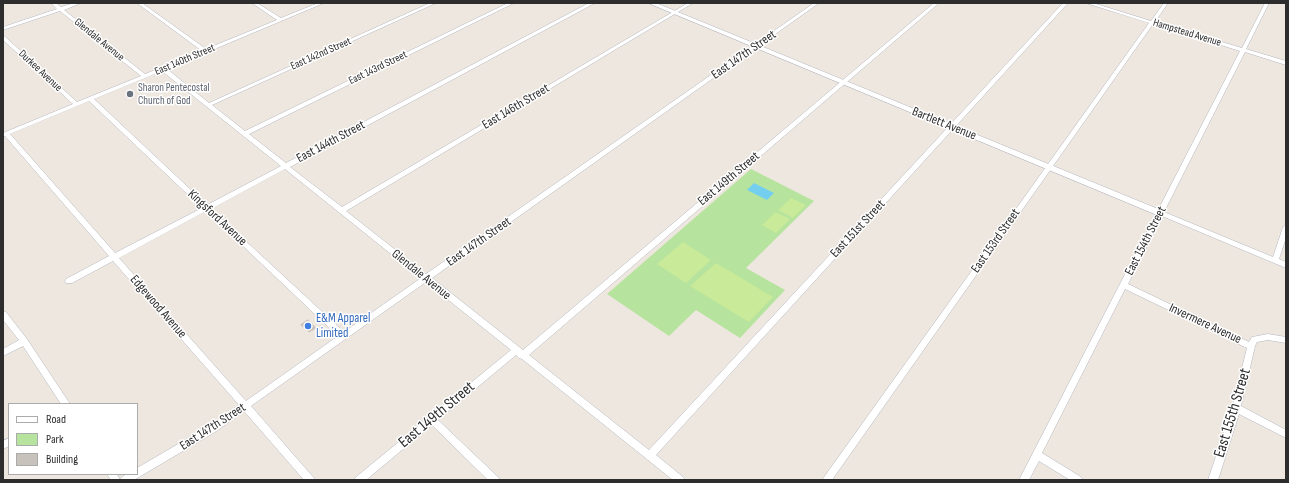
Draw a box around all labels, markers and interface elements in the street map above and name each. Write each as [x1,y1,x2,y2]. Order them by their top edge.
street label: Glendale Avenue [71,16,127,64]
street label: Hampstead Avenue [1151,16,1223,50]
street label: East 147th Street [709,27,779,83]
street label: East 142nd Street [289,35,353,73]
street label: East 140th Street [153,41,217,79]
street label: Durkee Avenue [16,48,64,94]
street label: East 143rd Street [347,48,409,88]
place label: Sharon Pentecostal Church of God [138,81,210,107]
street label: East 146th Street [480,81,552,133]
marker: Sharon Pentecostal Church of God [125,89,135,99]
street label: Bartlett Avenue [910,104,978,144]
street label: East 144th Street [294,117,368,167]
street label: East 149th Street [695,149,763,209]
street label: Kingsford Avenue [184,187,250,249]
street label: East 151st Street [827,197,889,261]
street label: East 154th Street [1122,204,1170,278]
street label: East 153rd Street [968,206,1024,276]
street label: East 147th Street [444,214,514,270]
street label: Glendale Avenue [388,246,454,304]
street label: Edgewood Avenue [126,272,190,342]
street label: Invermere Avenue [1166,300,1244,348]
place label: E&M Apparel Limited [316,311,370,342]
marker: E&M Apparel Limited [303,321,313,331]
street label: East 155th Street [1210,366,1256,460]
street label: East 149th Street [395,378,479,452]
street label: East 147th Street [177,400,249,454]
legend [8,403,138,475]
text: Road [46,412,66,427]
text: Park [46,432,64,447]
text: Building [46,452,78,467]

